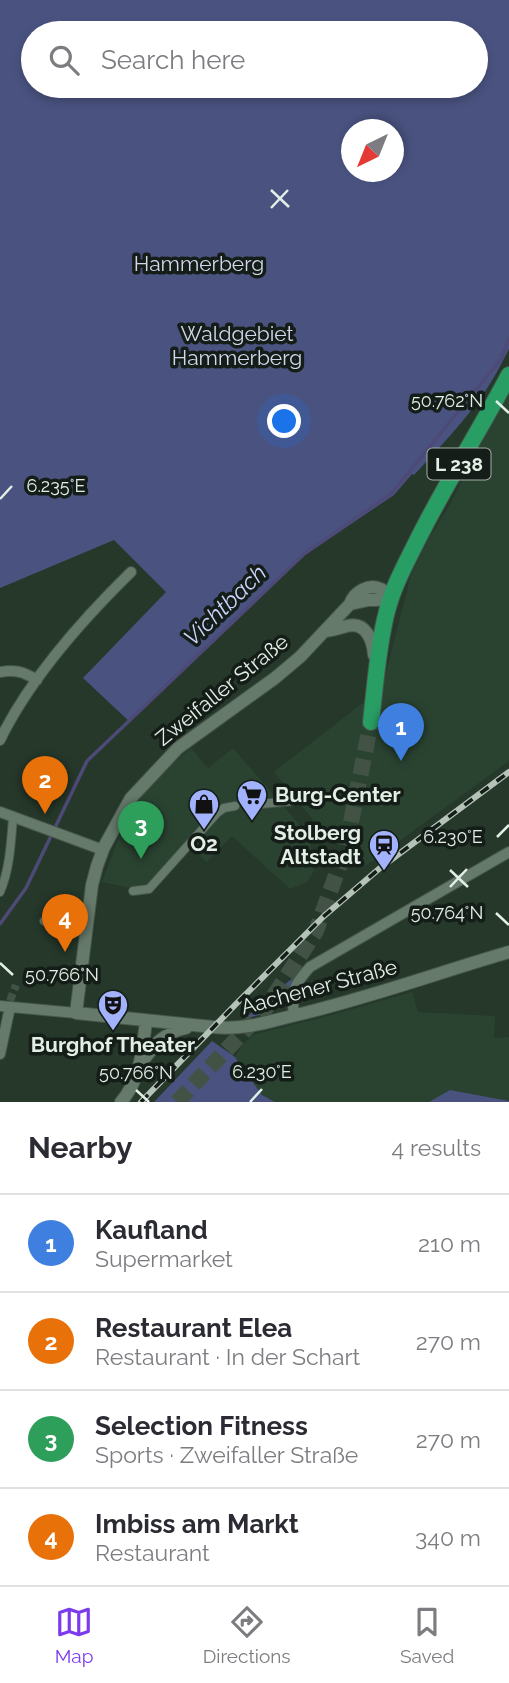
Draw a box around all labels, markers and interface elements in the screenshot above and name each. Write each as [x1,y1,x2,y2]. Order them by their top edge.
search box [21,21,488,98]
icon: search [45,41,83,79]
text: Search here [101,45,245,75]
north arrow [341,119,404,182]
park label: Hammerberg [134,251,264,276]
park label: Waldgebiet Hammerberg [172,321,302,370]
text: 50.762°N [411,390,483,411]
your location [267,404,301,438]
road number: L 238 [428,449,490,480]
text: 6.235°E [27,475,85,496]
water label: Vichtbach [178,559,272,651]
street label: Zweifaller Straße [150,629,293,751]
pin: 1 [378,703,424,761]
pin: 2 [22,756,68,814]
supermarket icon: Burg-Center [235,778,269,822]
place label: Burg-Center [275,782,401,807]
shop icon: O2 [187,787,221,831]
pin: 3 [118,801,164,859]
place label: Stolberg Altstadt [274,820,361,869]
text: 6.230°E [423,826,483,847]
station icon: Stolberg Altstadt [367,828,401,872]
place label: O2 [190,831,218,856]
pin: 4 [42,894,88,952]
text: 50.764°N [411,902,483,923]
street label: Aachener Straße [238,954,400,1019]
text: 50.766°N [25,964,99,985]
theatre icon: Burghof Theater [96,988,130,1032]
place label: Burghof Theater [31,1032,195,1057]
text: 6.230°E [232,1061,292,1082]
text: 50.766°N [99,1062,173,1083]
text: Nearby [28,1130,132,1165]
text: 4 results [392,1134,481,1161]
text: Kaufland [95,1215,208,1245]
text: 1 [45,1230,57,1257]
text: 210 m [418,1230,481,1257]
text: Supermarket [95,1245,233,1272]
text: Restaurant Elea [95,1313,292,1343]
text: 2 [45,1328,57,1355]
text: 270 m [416,1328,481,1355]
text: Restaurant · In der Schart [95,1343,360,1370]
text: Selection Fitness [95,1411,308,1441]
text: 3 [45,1426,57,1453]
text: 270 m [416,1426,481,1453]
text: Sports · Zweifaller Straße [95,1441,358,1468]
text: Imbiss am Markt [95,1509,299,1539]
text: 4 [44,1524,58,1551]
text: 340 m [415,1524,481,1551]
text: Restaurant [95,1539,210,1566]
tab: Map [55,1603,93,1667]
tab: Directions [203,1603,291,1667]
tab: Saved [400,1603,454,1667]

